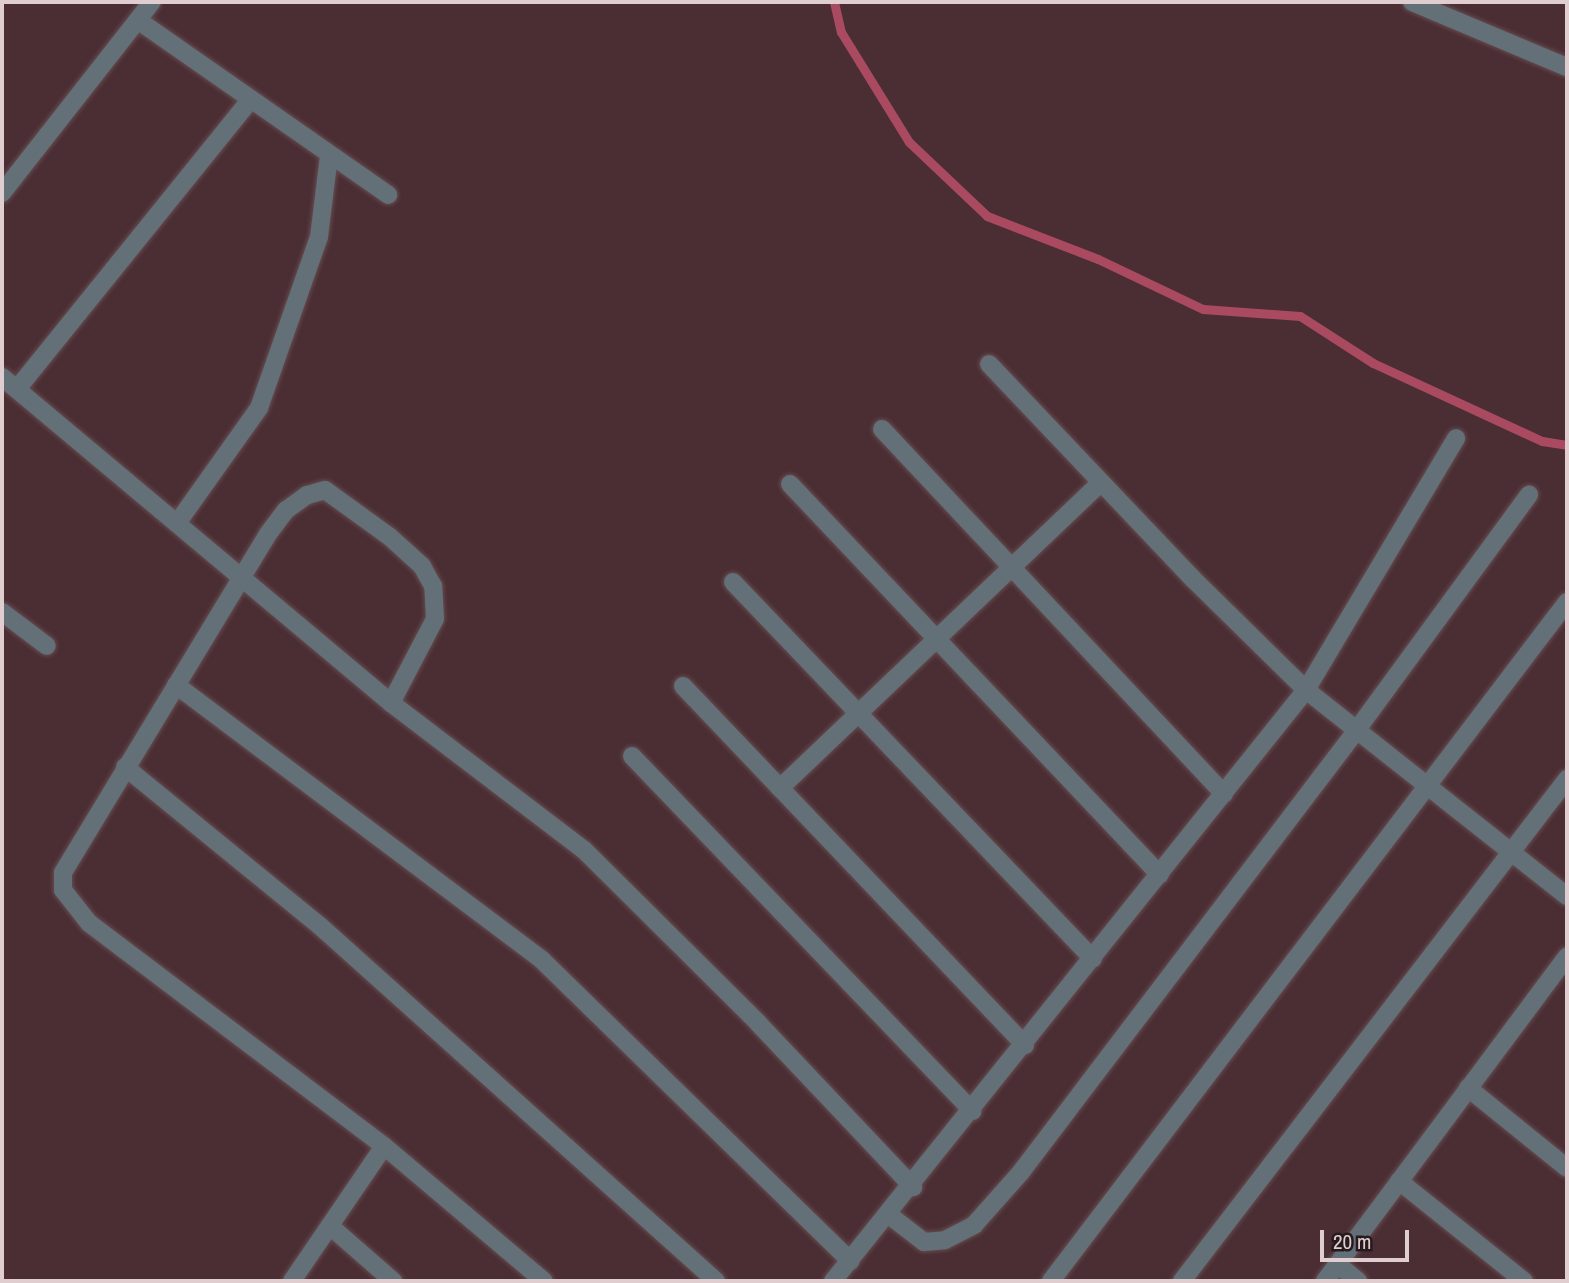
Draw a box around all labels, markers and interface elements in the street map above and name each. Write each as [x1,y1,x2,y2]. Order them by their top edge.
scale bar [1324,1216,1413,1260]
text: 20 m [1333,1227,1371,1256]

